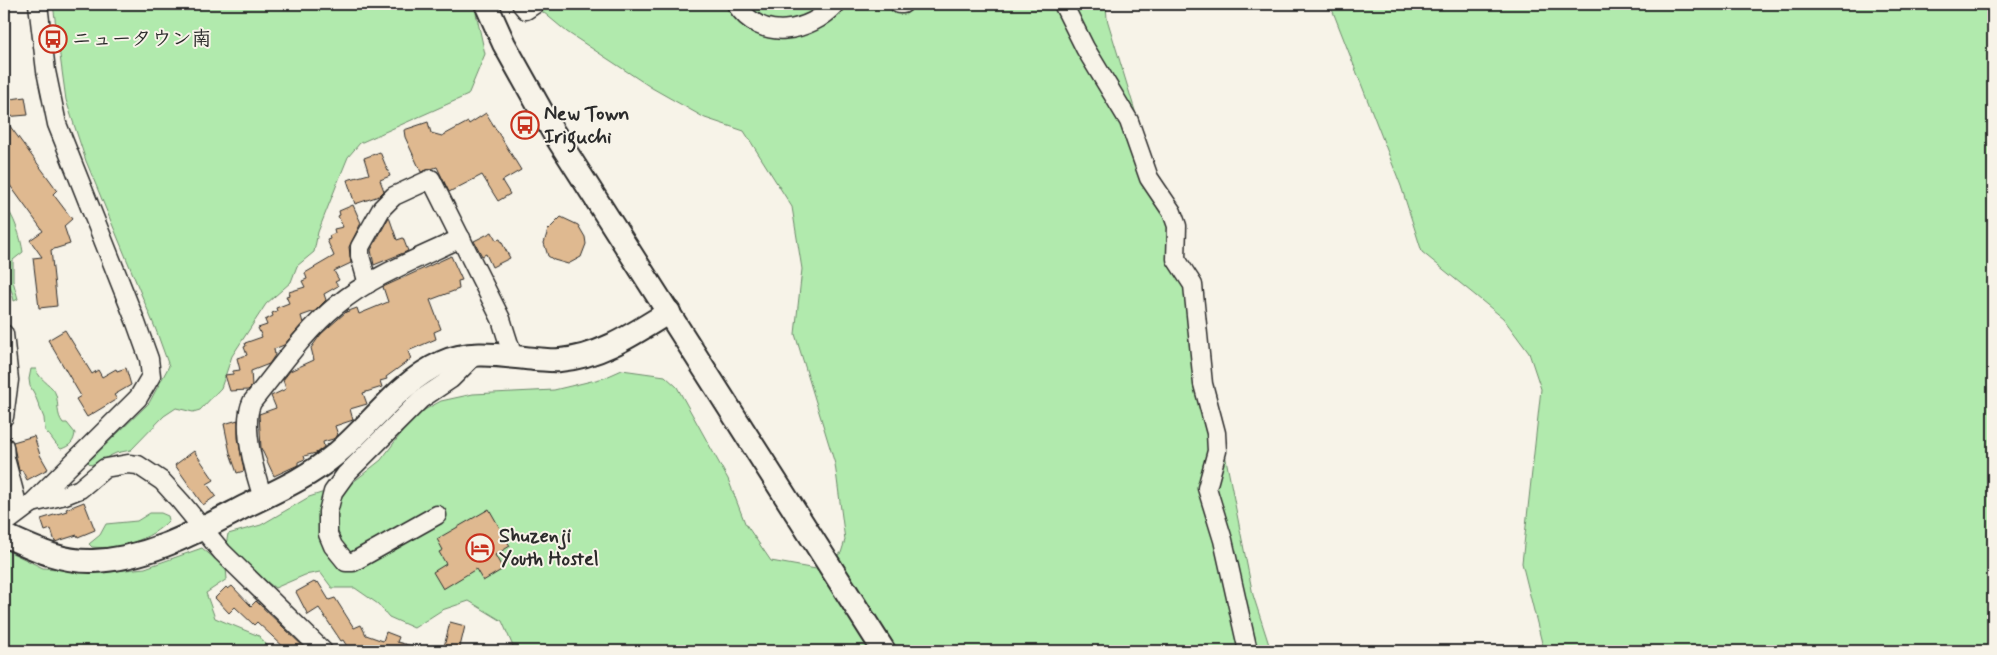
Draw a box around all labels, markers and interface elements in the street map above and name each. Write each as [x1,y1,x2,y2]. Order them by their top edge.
bus stop icon: ニュータウン南 [38,24,68,54]
place label: ニュータウン南 [72,26,212,53]
place label: New Town Iriguchi [544,101,630,153]
bus stop icon: New Town Iriguchi [510,110,540,140]
place label: Shuzenji Youth Hostel [499,523,599,573]
hotel icon: Shuzenji Youth Hostel [465,533,495,563]

